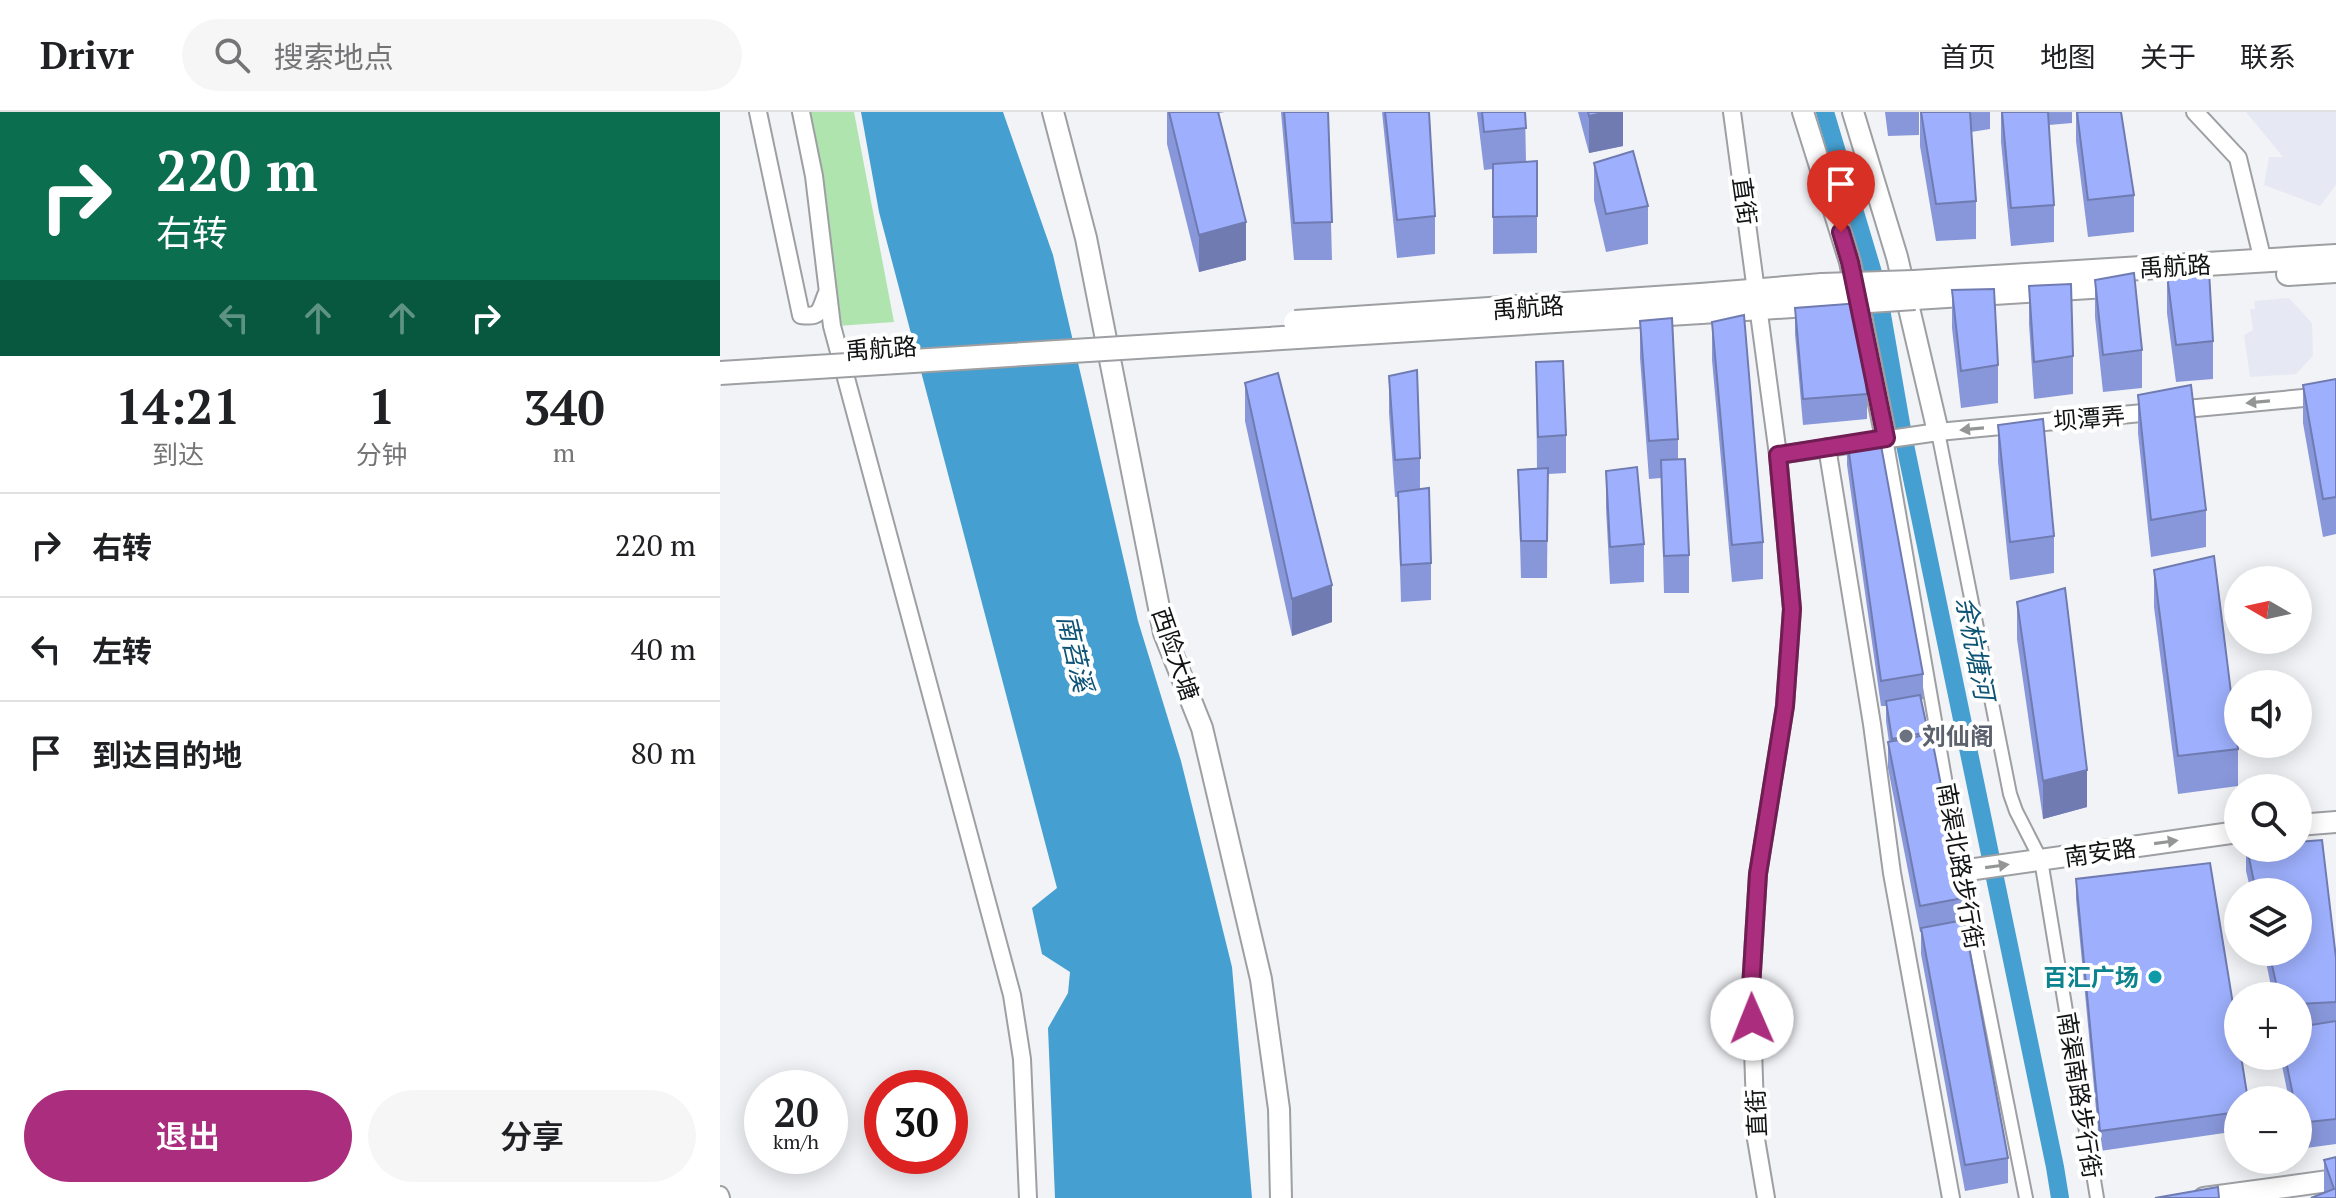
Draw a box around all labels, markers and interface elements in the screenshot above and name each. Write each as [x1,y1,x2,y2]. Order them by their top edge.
search box [182,19,742,91]
text: Drivr [40,30,134,80]
icon: search [210,33,254,77]
text: 搜索地点 [274,37,394,77]
text: 首页 [1940,38,1996,75]
text: 地图 [2040,38,2096,75]
text: 关于 [2140,38,2196,75]
text: 联系 [2240,38,2296,75]
text: 220 m [156,133,318,207]
icon: right [24,144,128,248]
pin [1807,150,1875,232]
icon: arrive [1819,162,1863,206]
street label: 直街 [1726,175,1764,227]
text: 右转 [156,209,228,256]
street label: 禹航路 [2138,248,2212,284]
street label: 禹航路 [1491,289,1565,325]
icon: left [212,296,256,340]
icon: ahead [296,296,340,340]
icon: ahead [380,296,424,340]
icon: right [464,296,508,340]
street label: 禹航路 [844,330,918,366]
text: 14:21 [115,374,240,438]
text: 1 [368,374,395,438]
text: 340 [523,375,605,439]
one-way arrow [2245,396,2270,409]
street label: 坝潭弄 [2052,399,2126,437]
one-way arrow [1959,422,1984,435]
text: m [553,435,575,469]
text: 到达 [152,437,204,471]
text: 分钟 [356,437,408,471]
icon: right [24,523,68,567]
text: 220 m [615,525,696,565]
text: 右转 [92,527,152,567]
north arrow [2224,566,2312,654]
map controls [2224,566,2312,1174]
water label: 余杭塘河 [1949,594,2004,707]
street label: 西险大塘 [1145,603,1207,705]
water label: 南苕溪 [1051,611,1102,698]
icon: left [24,627,68,671]
text: 40 m [631,629,696,669]
text: 左转 [92,631,152,671]
button: sound [2224,670,2312,758]
place label: 刘仙阁 [1922,720,1994,752]
marker: 刘仙阁 [1897,727,1915,745]
icon: arrive [24,731,68,775]
text: 80 m [631,733,696,773]
text: 到达目的地 [92,735,242,775]
button: search [2224,774,2312,862]
street label: 南渠北路步行街 [1931,780,1991,952]
street label: 南安路 [2062,831,2138,873]
one-way arrow [2154,835,2179,848]
one-way arrow [1985,859,2010,872]
button: layers [2224,878,2312,966]
place label: 百汇广场 [2043,961,2139,993]
marker: 百汇广场 [2146,968,2164,986]
position arrow [1710,977,1794,1061]
button: + [2224,982,2312,1070]
street label: 南渠南路步行街 [2051,1010,2109,1180]
speed limit sign: 30 [864,1070,968,1174]
text: 20 [773,1085,819,1138]
button: − [2224,1086,2312,1174]
street label: 直街 [1739,1088,1773,1138]
button: 退出 [24,1090,352,1182]
button: 分享 [368,1090,696,1182]
text: km/h [773,1128,819,1155]

